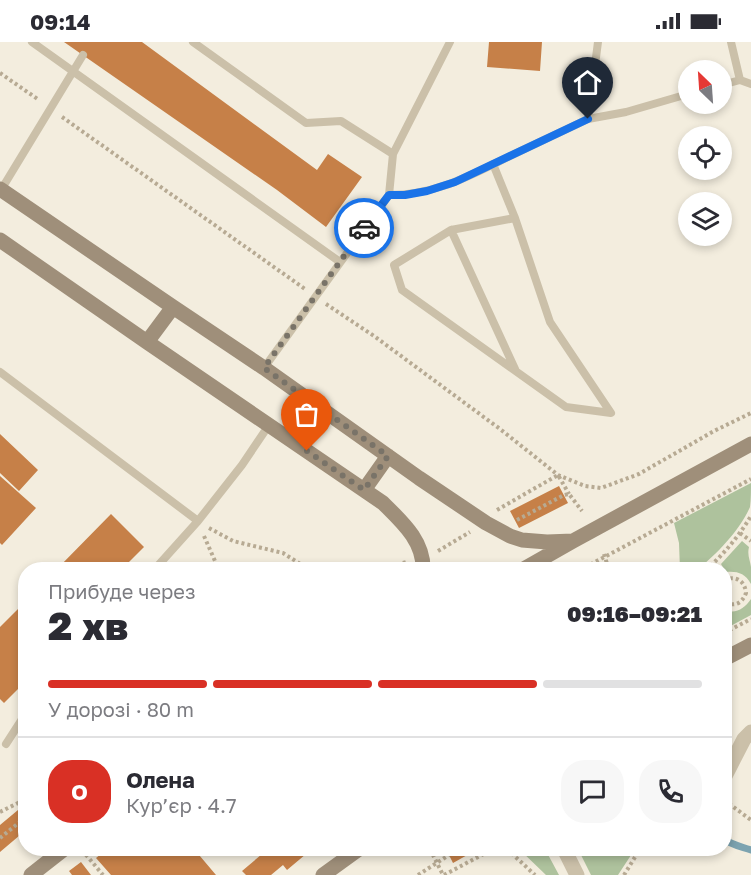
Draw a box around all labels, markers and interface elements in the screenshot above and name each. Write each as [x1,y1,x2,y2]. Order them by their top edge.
text: 09:14 [30,8,90,35]
pin [562,57,613,119]
north arrow [678,60,732,114]
map controls [678,60,732,246]
icon: home [571,66,604,99]
button: locate [678,126,732,180]
button: layers [678,192,732,246]
courier [334,198,394,258]
icon: car [348,212,381,245]
pin [281,389,332,451]
icon: bag [290,398,323,431]
text: Прибуде через [48,579,195,603]
text: 09:16–09:21 [567,600,702,627]
text: 2 хв [48,602,128,649]
text: У дорозі · 80 m [48,697,194,721]
button: chat [561,760,624,823]
button: phone [639,760,702,823]
text: Олена [126,766,195,793]
text: О [71,778,88,805]
text: Кур’єр · 4.7 [126,793,237,817]

